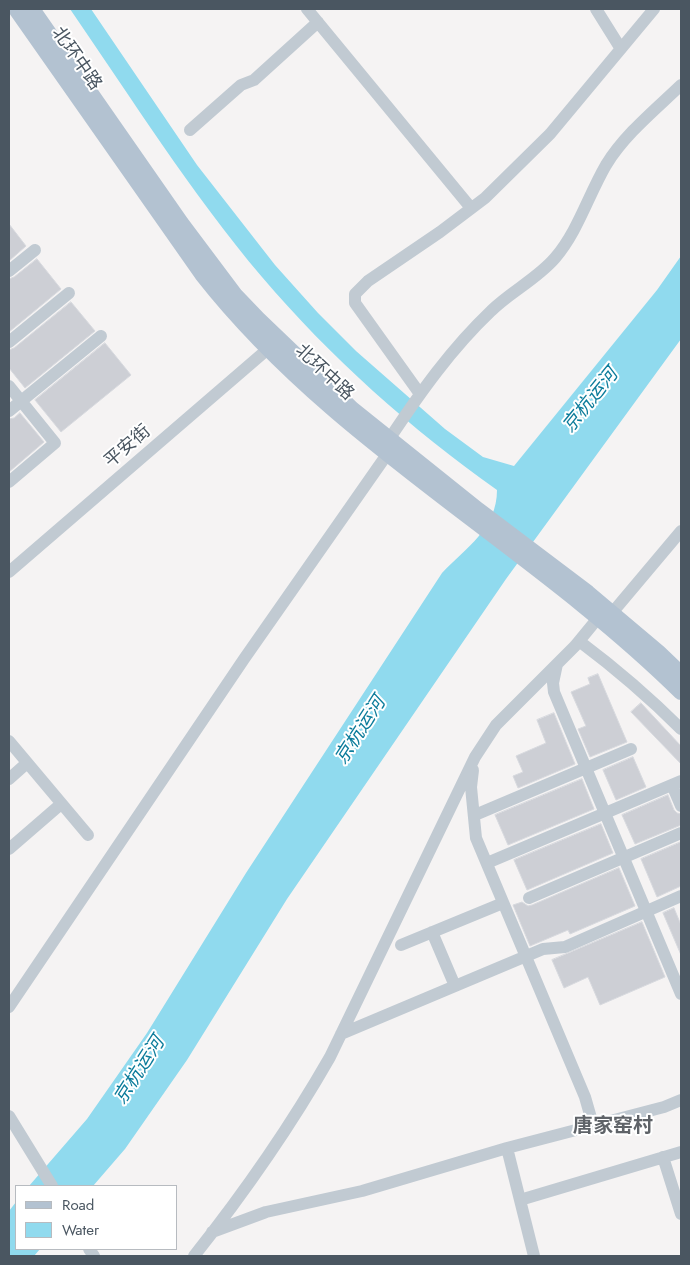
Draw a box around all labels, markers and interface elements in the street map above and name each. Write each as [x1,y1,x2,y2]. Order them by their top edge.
street label: 北环中路 [47,23,105,95]
street label: 北环中路 [290,341,358,405]
water label: 京杭运河 [558,364,624,438]
street label: 平安街 [101,421,155,473]
water label: 京杭运河 [331,693,391,769]
water label: 京杭运河 [110,1033,170,1109]
district label: 唐家窑村 [573,1115,653,1139]
legend [15,1185,178,1250]
text: Road [62,1194,94,1216]
text: Water [62,1219,99,1241]

